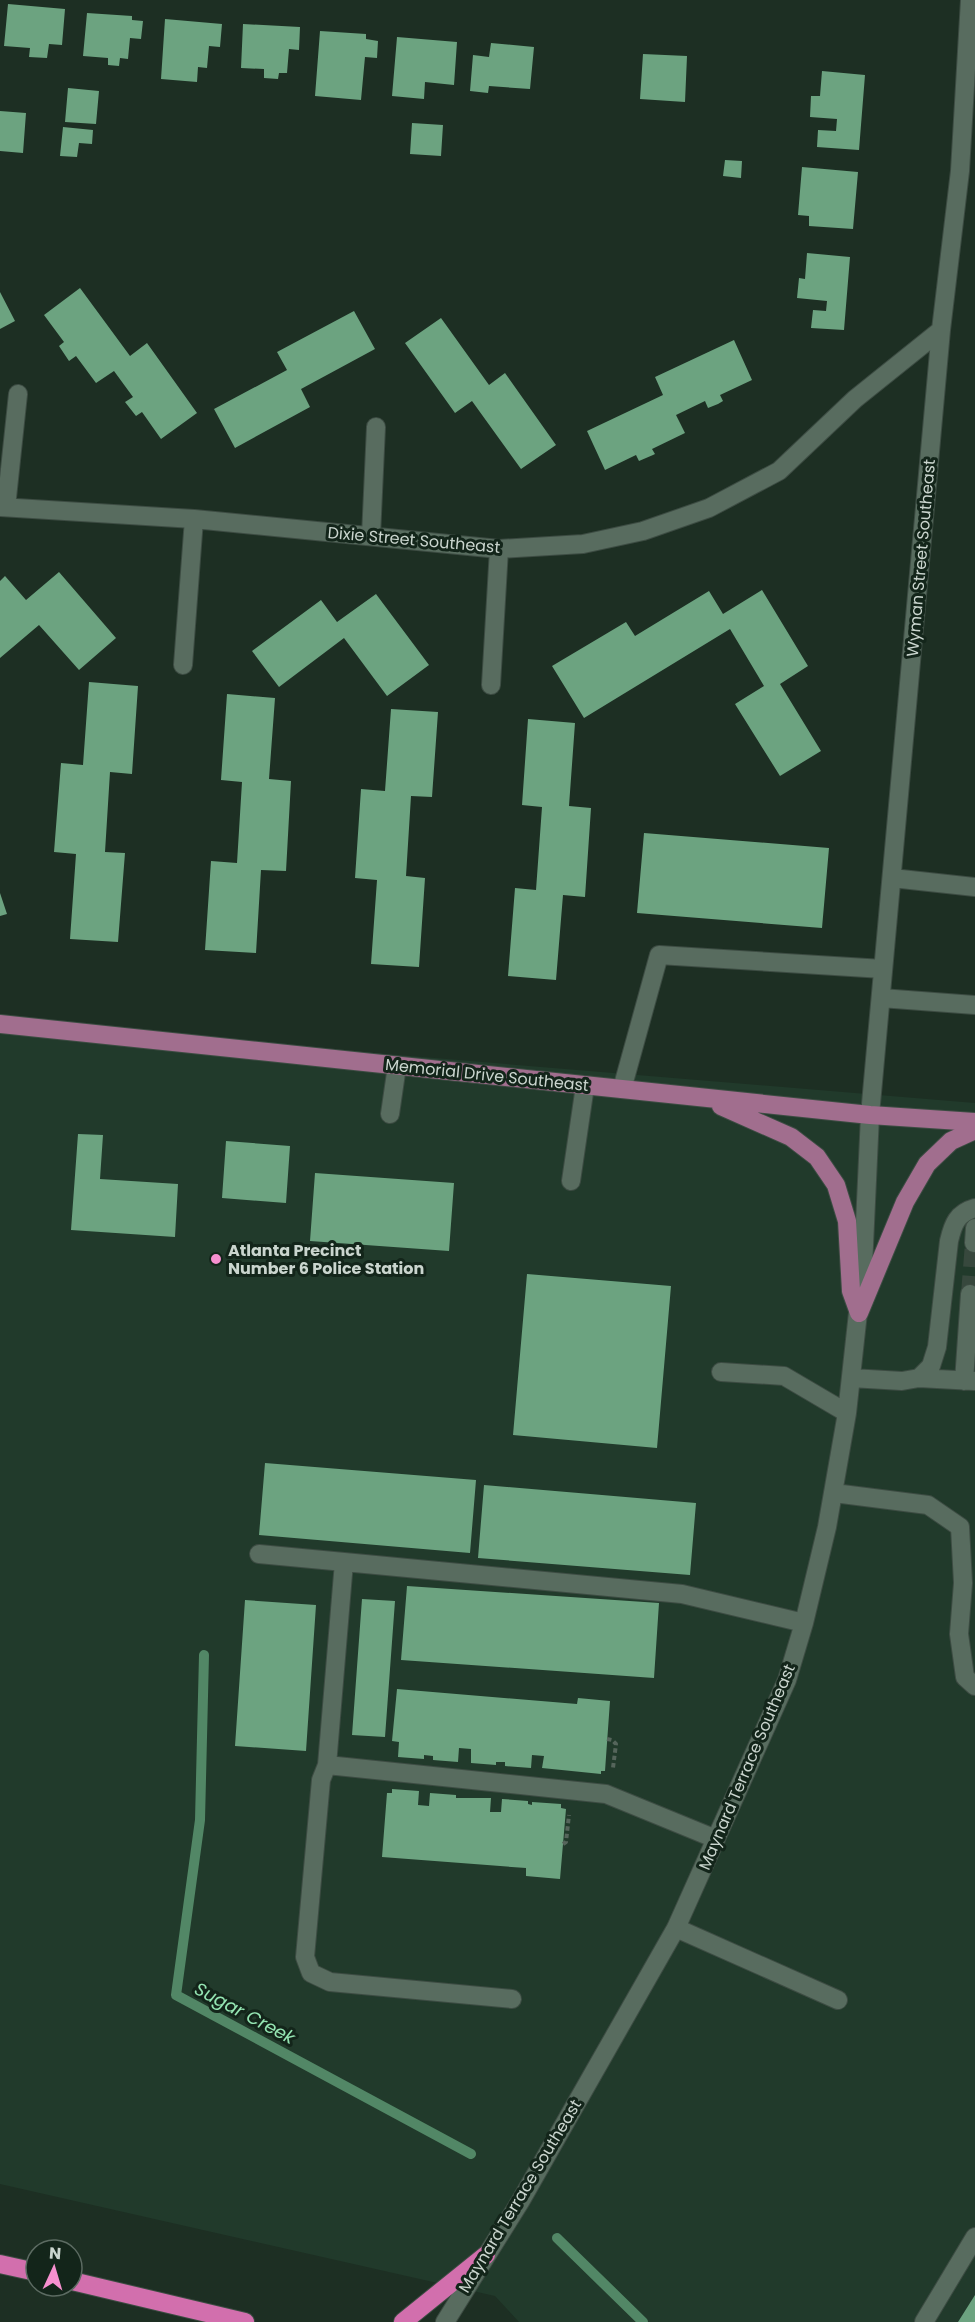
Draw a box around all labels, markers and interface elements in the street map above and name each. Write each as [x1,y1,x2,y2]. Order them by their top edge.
street label: Wyman Street Southeast [901,458,941,658]
street label: Dixie Street Southeast [327,521,501,559]
street label: Memorial Drive Southeast [384,1053,590,1097]
place label: Atlanta Precinct Number 6 Police Station [228,1239,424,1280]
marker: Atlanta Precinct Number 6 Police Station [209,1252,223,1266]
street label: Maynard Terrace Southeast [693,1660,801,1874]
water label: Sugar Creek [190,1976,300,2050]
street label: Maynard Terrace Southeast [453,2095,587,2297]
north arrow [24,2238,84,2298]
text: N [48,2242,62,2265]

